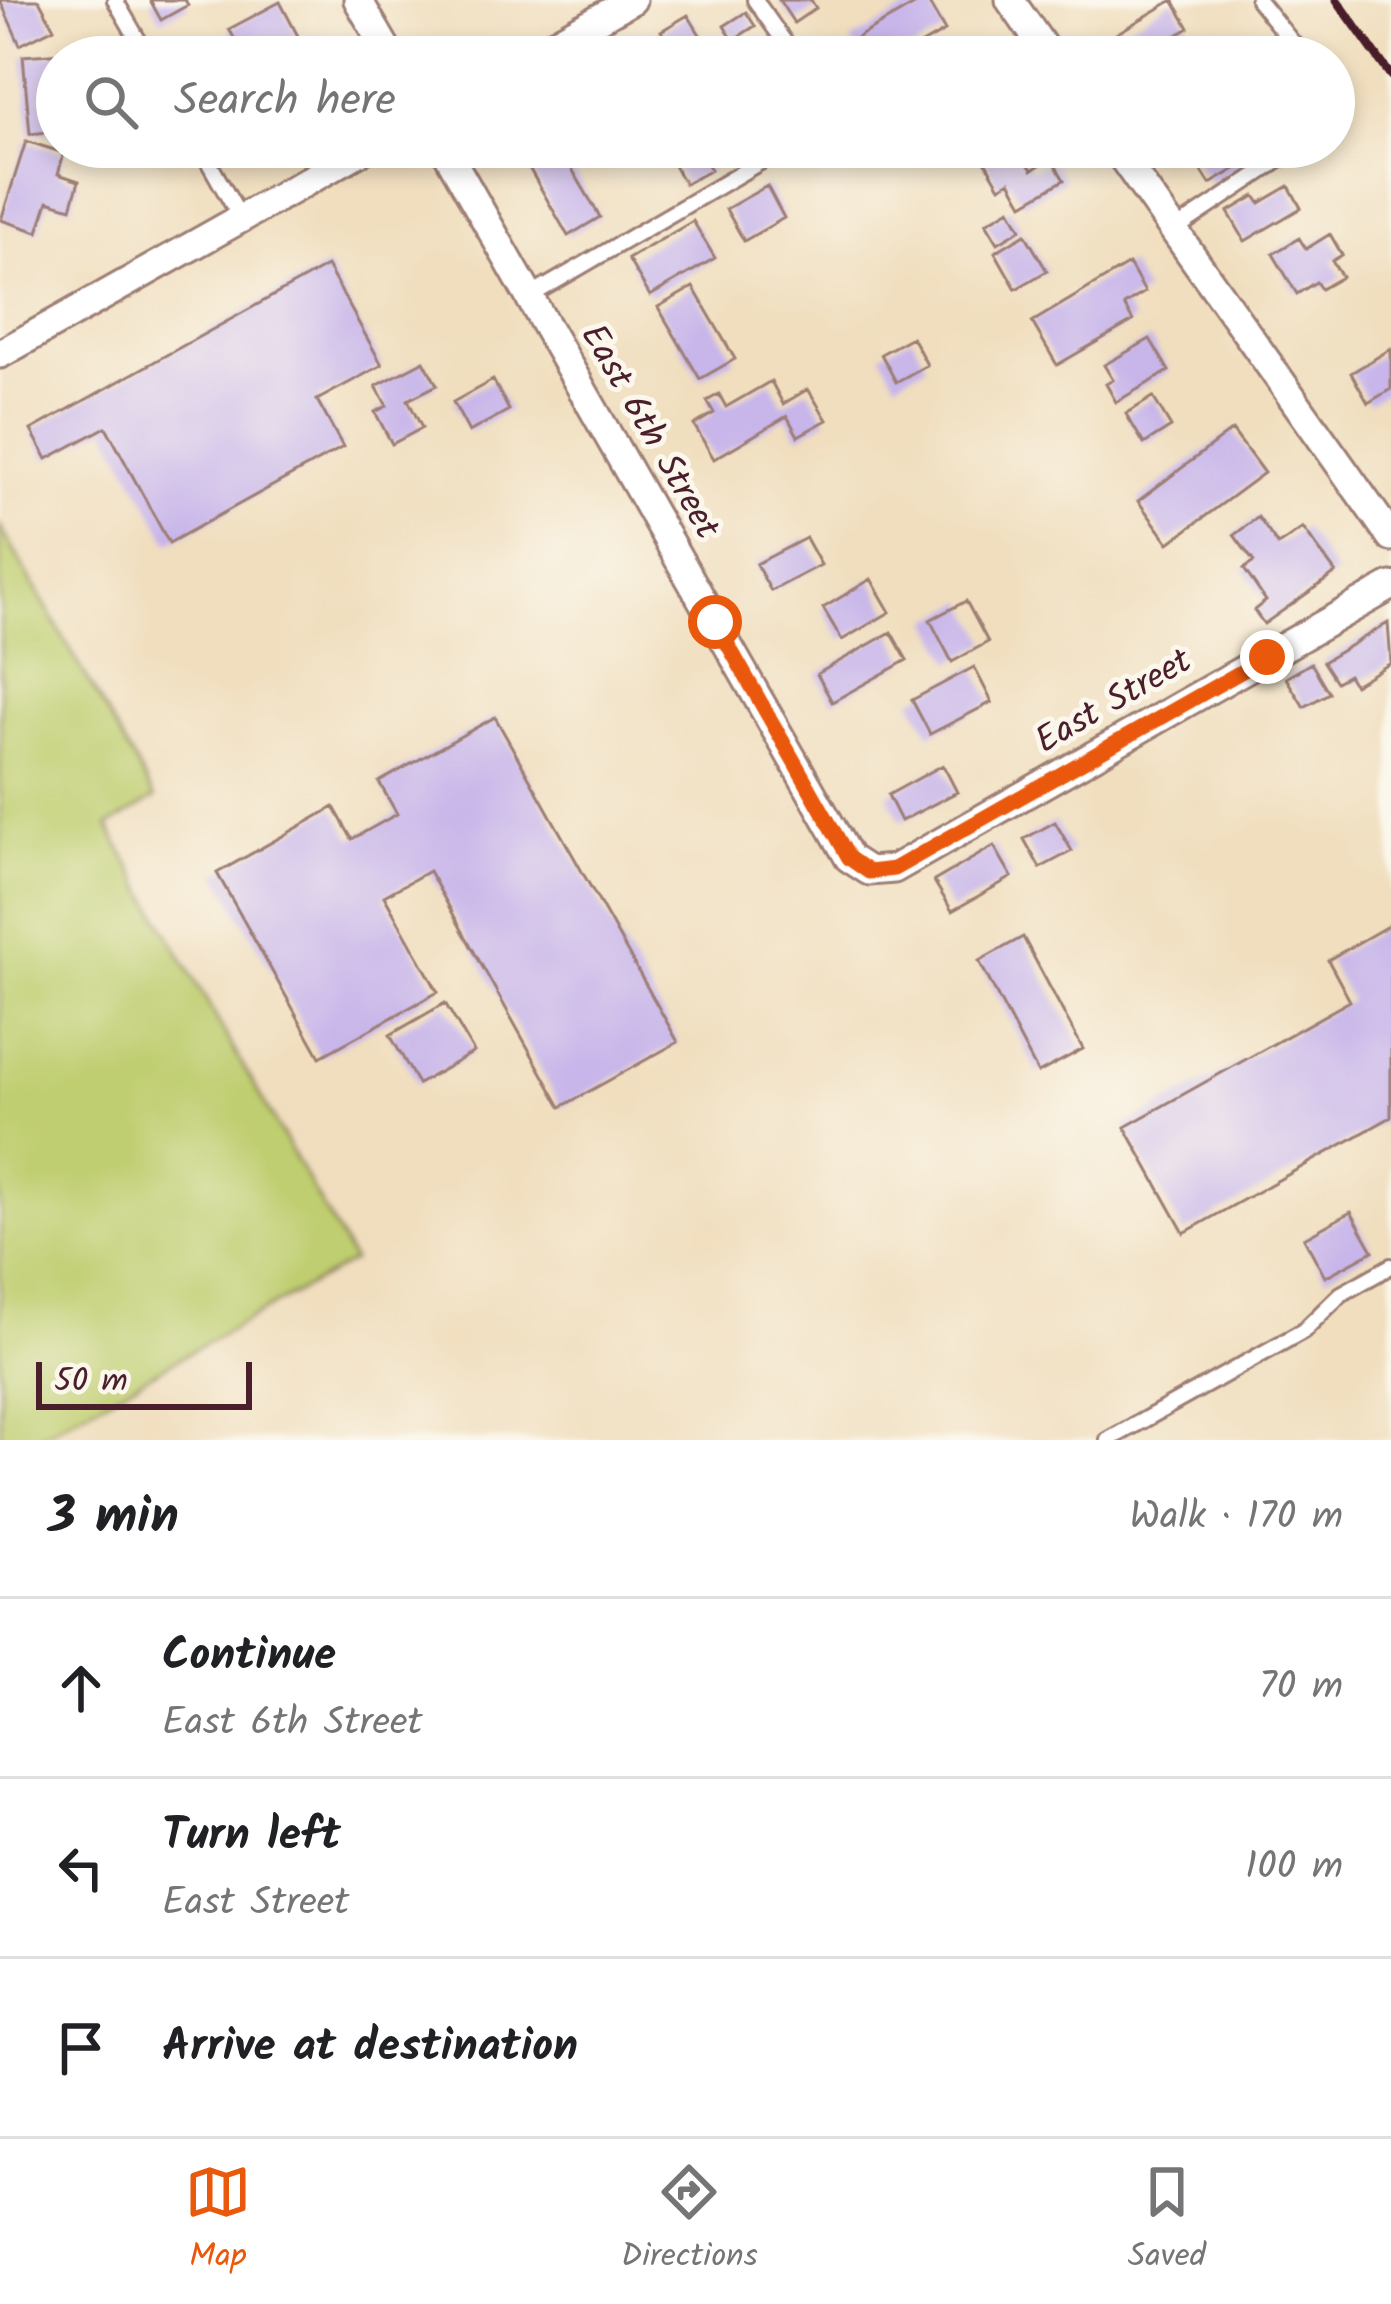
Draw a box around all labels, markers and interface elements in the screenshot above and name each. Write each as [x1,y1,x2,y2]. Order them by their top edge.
search box [36,36,1355,168]
text: Search here [174,66,396,138]
icon: search [78,69,144,135]
street label: East 6th Street [564,314,734,551]
route start [688,595,742,649]
route end [1240,630,1294,684]
street label: East Street [1025,634,1204,770]
scale bar [36,1356,252,1409]
text: 50 m [54,1356,128,1409]
text: 3 min [48,1478,179,1559]
text: Walk · 170 m [1129,1487,1343,1549]
text: Continue [162,1621,336,1693]
icon: ahead [48,1655,114,1721]
text: 70 m [1259,1657,1343,1719]
text: East 6th Street [162,1693,423,1755]
text: Turn left [162,1801,341,1873]
icon: left [48,1835,114,1901]
text: 100 m [1245,1837,1343,1899]
text: East Street [162,1873,349,1935]
text: Arrive at destination [162,2012,578,2084]
icon: arrive [48,2015,114,2081]
tab: Map [185,2159,251,2284]
tab: Directions [621,2159,758,2284]
tab: Saved [1128,2159,1206,2284]

